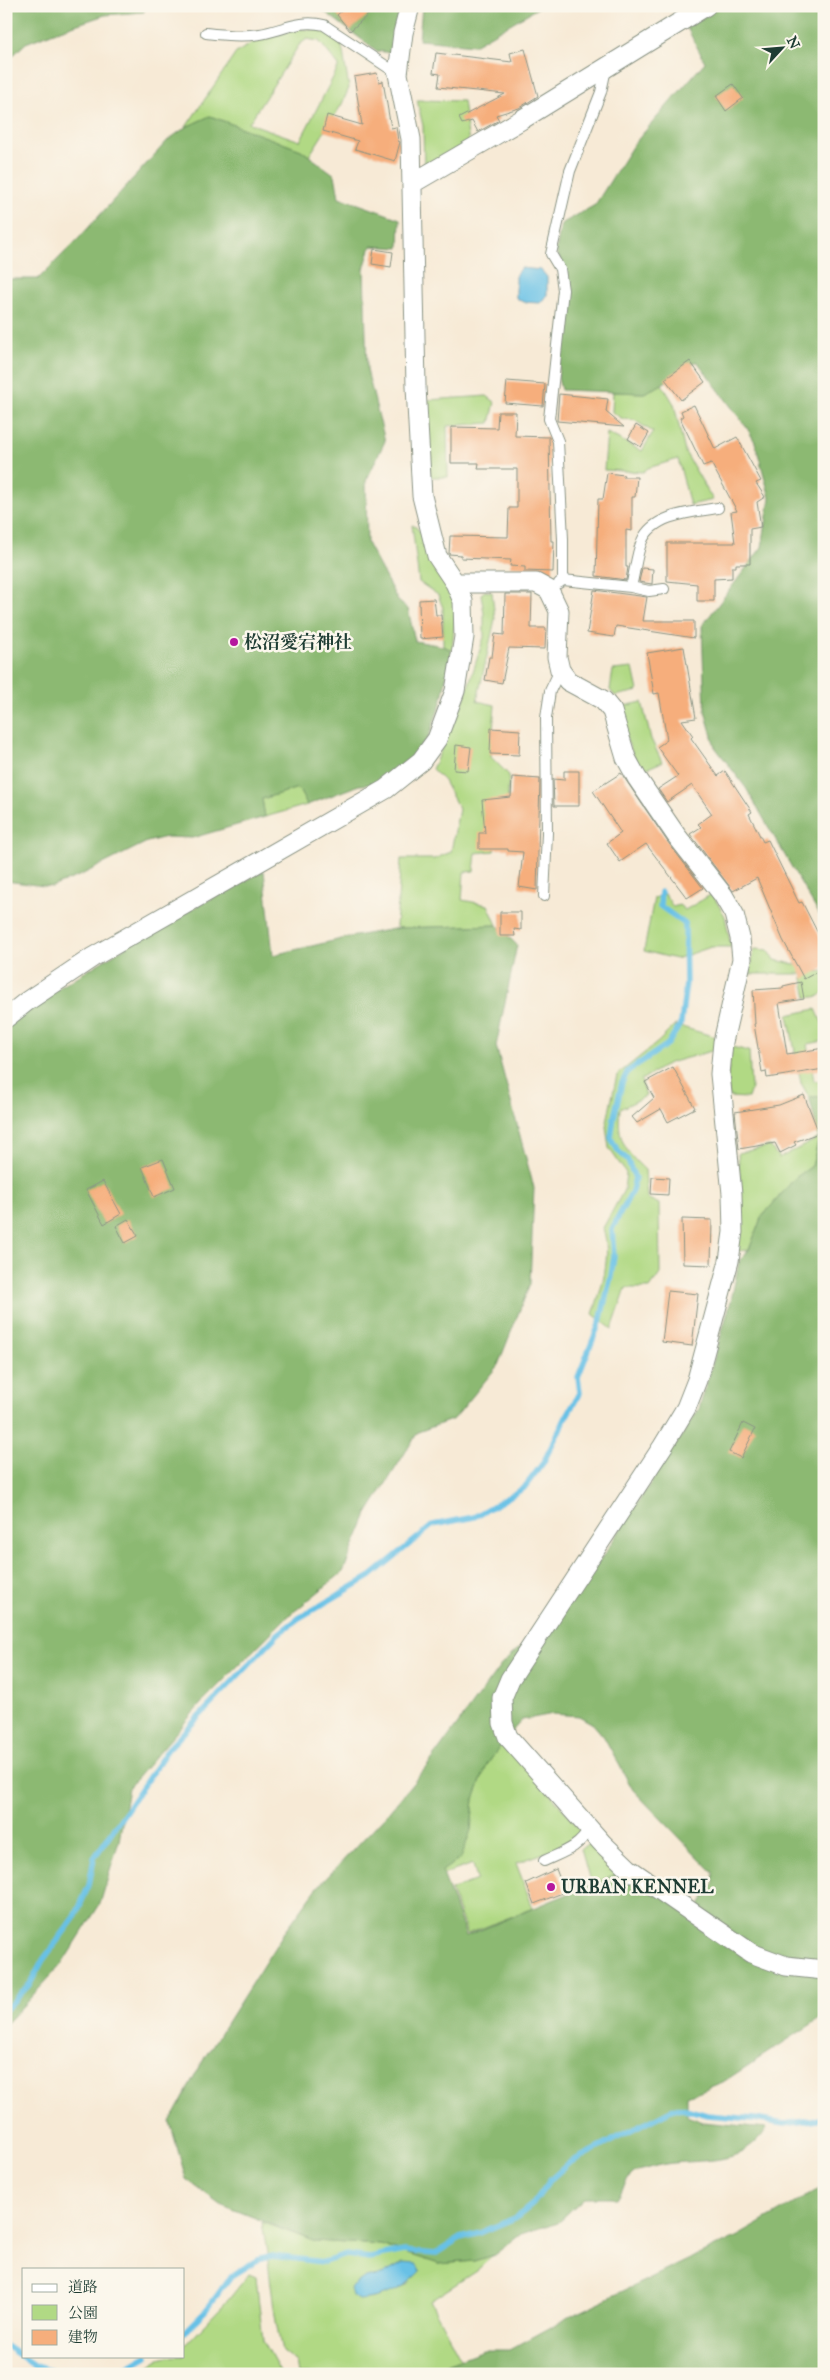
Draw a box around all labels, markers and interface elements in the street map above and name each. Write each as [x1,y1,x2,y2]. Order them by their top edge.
north arrow [758,22,808,72]
text: N [783,33,804,52]
place label: 松沼愛宕神社 [244,631,352,653]
marker: 松沼愛宕神社 [228,636,240,648]
place label: URBAN KENNEL [561,1876,714,1898]
marker: URBAN KENNEL [545,1881,557,1893]
legend [22,2268,185,2358]
text: 道路 [68,2278,98,2296]
text: 公園 [68,2304,98,2322]
text: 建物 [68,2328,98,2346]

